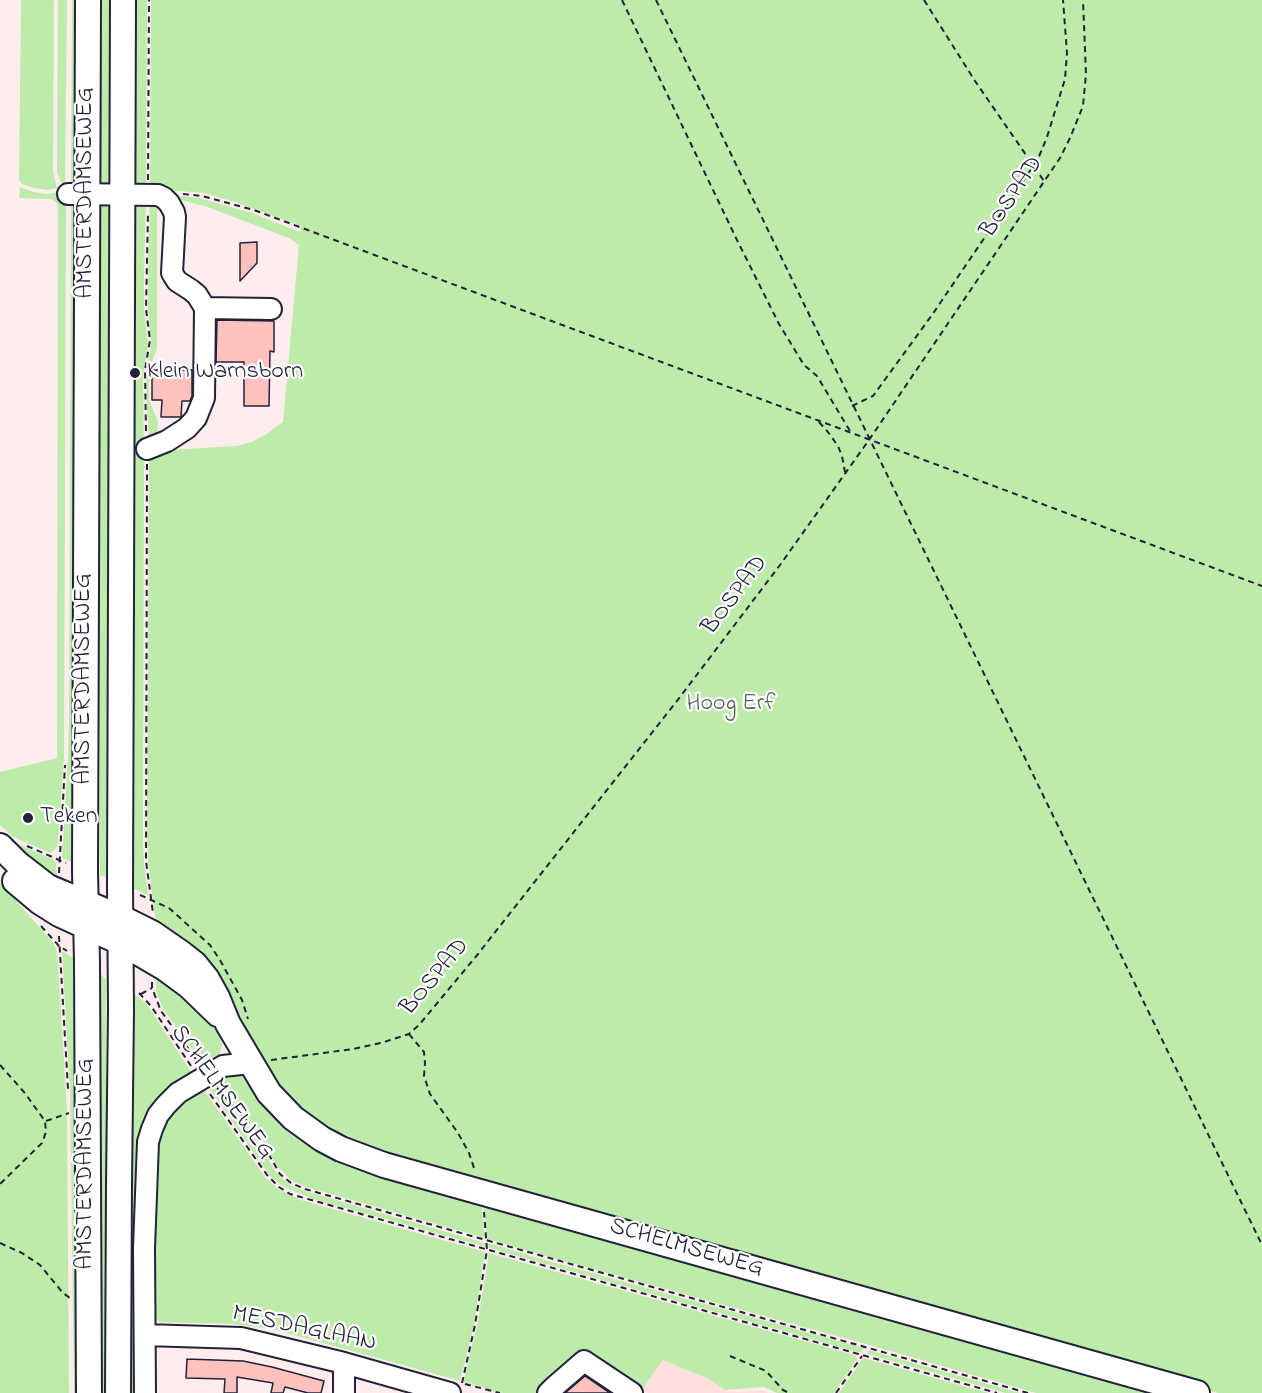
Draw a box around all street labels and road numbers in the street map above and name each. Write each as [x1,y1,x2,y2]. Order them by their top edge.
street label: AMSTERDAMSEWEG [73,87,101,299]
street label: BOSPAD [975,152,1051,244]
street label: BOSPAD [697,551,775,641]
street label: AMSTERDAMSEWEG [71,573,99,785]
street label: BOSPAD [395,933,477,1023]
street label: SCHELMSEWEG [163,1020,279,1166]
street label: AMSTERDAMSEWEG [73,1058,101,1270]
street label: SCHELMSEWEG [606,1213,766,1285]
street label: MESDAGLAAN [229,1301,379,1359]

